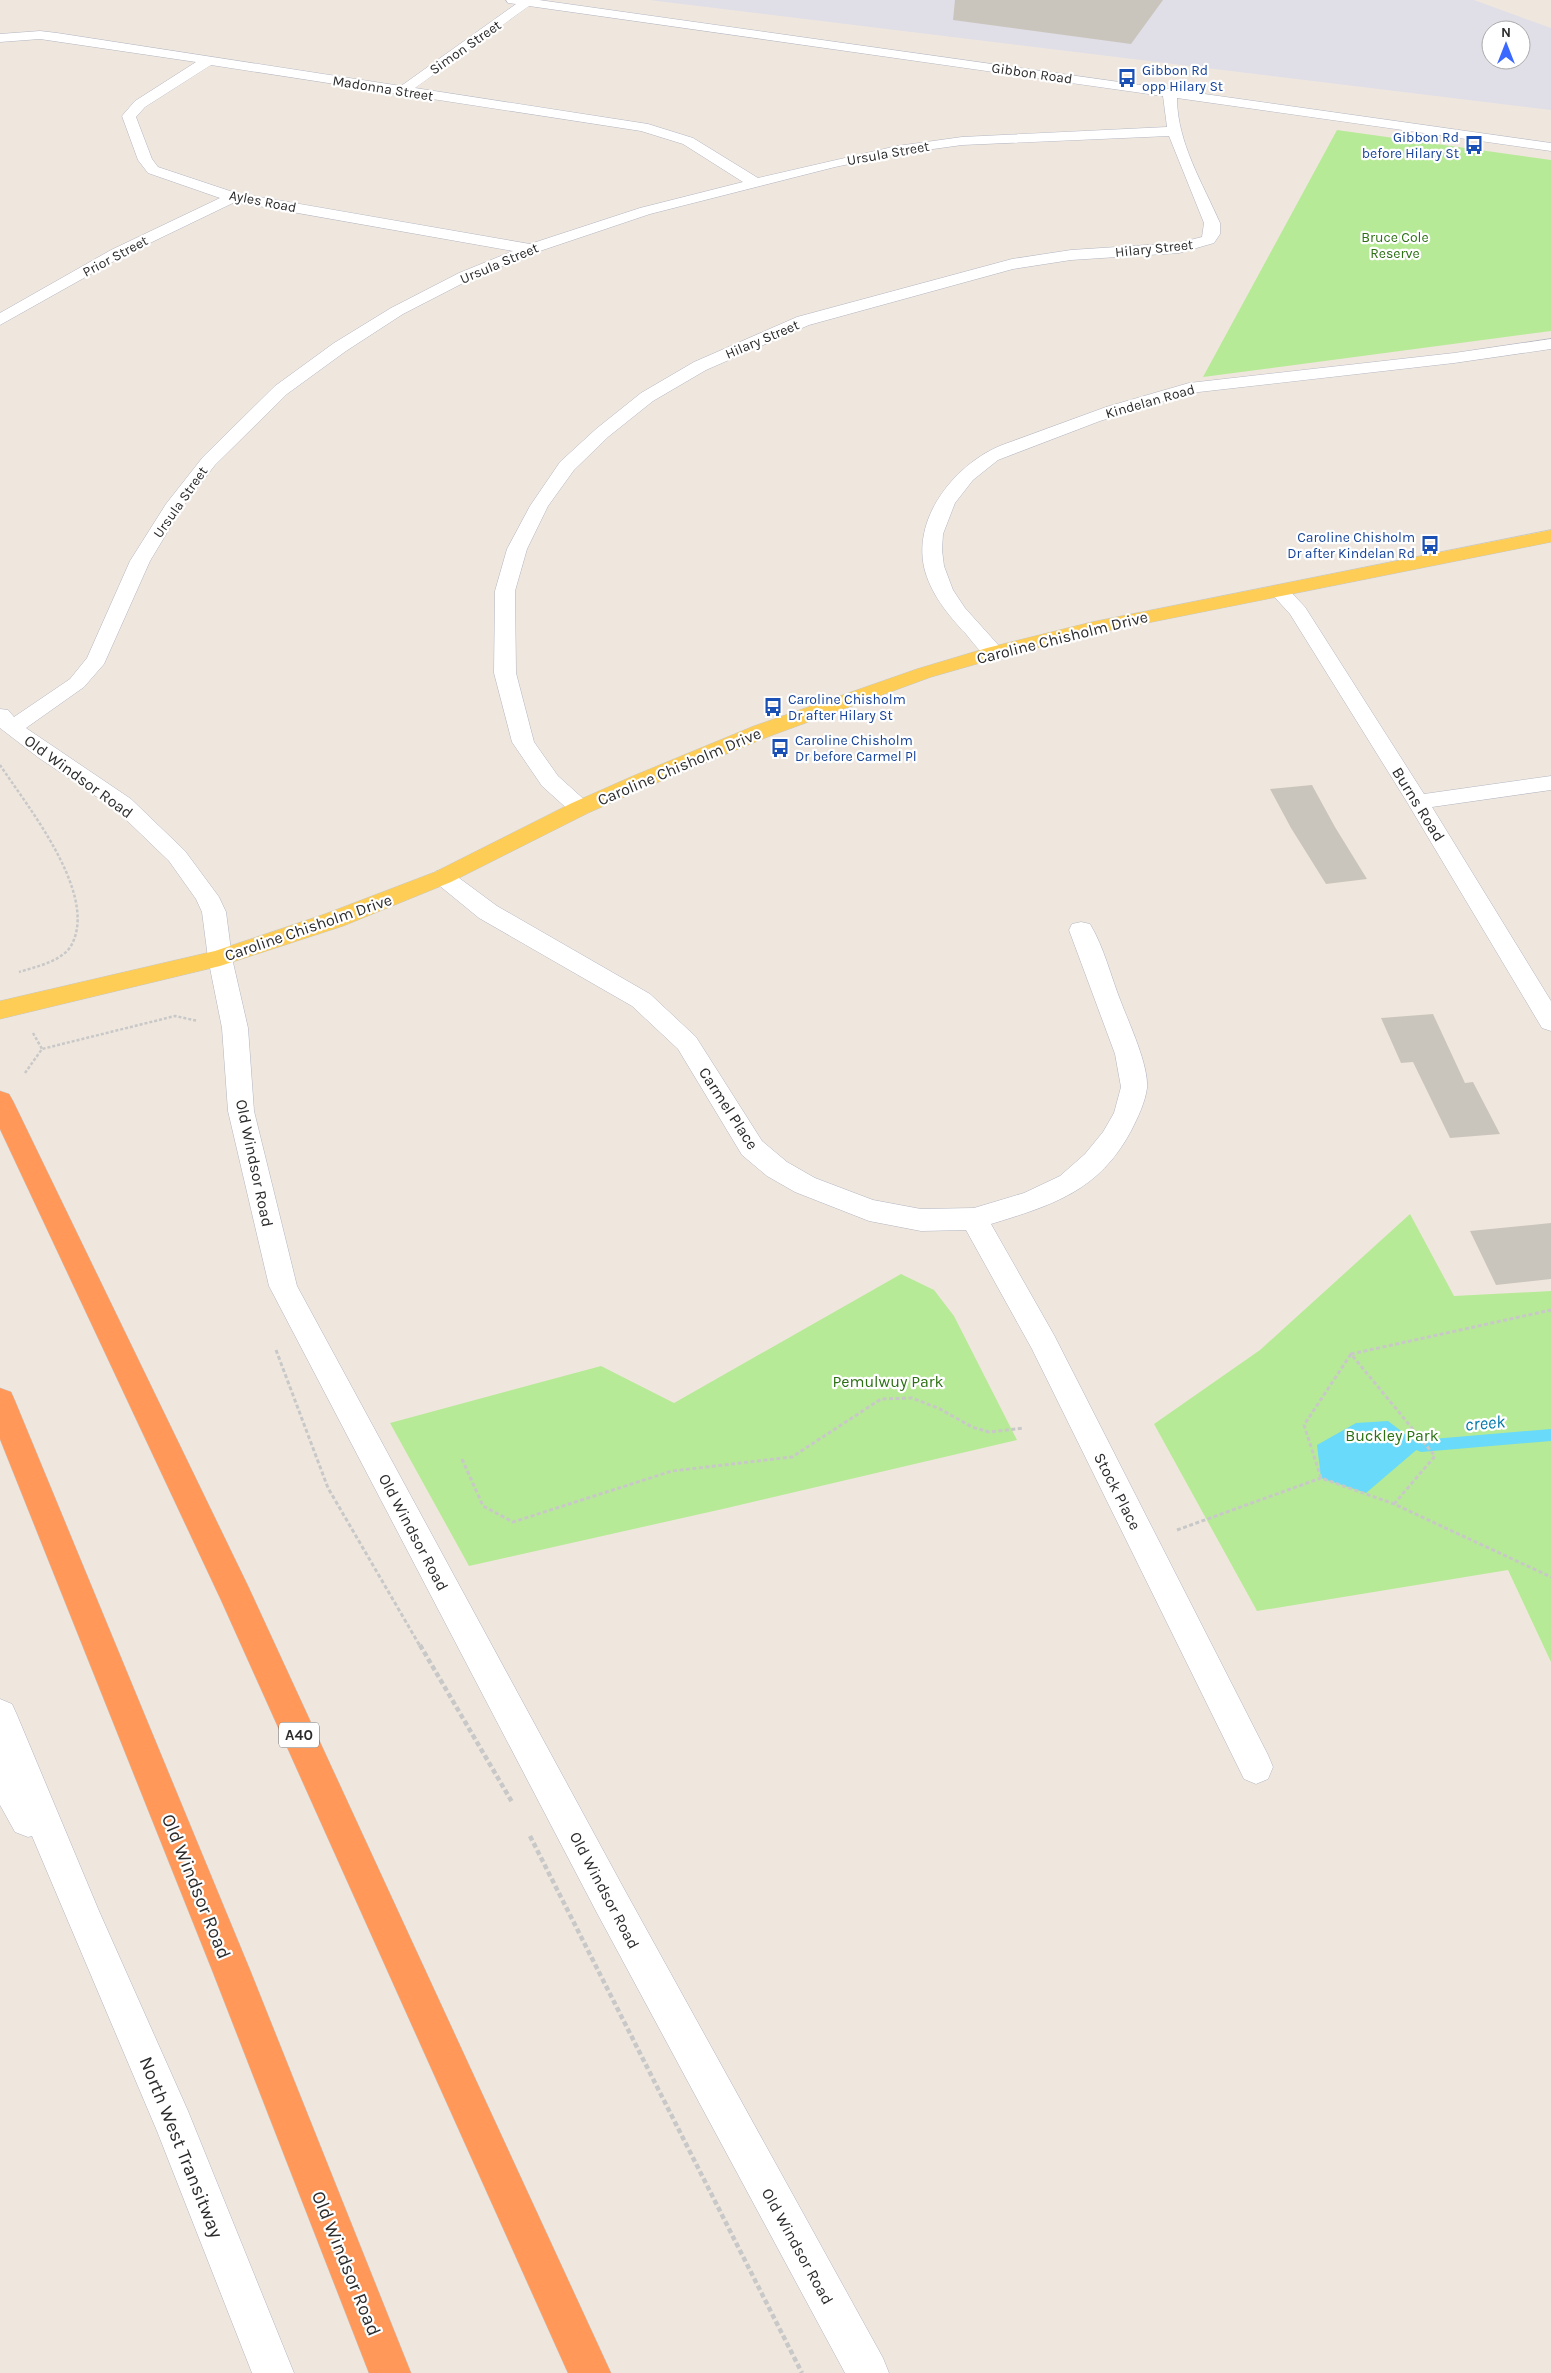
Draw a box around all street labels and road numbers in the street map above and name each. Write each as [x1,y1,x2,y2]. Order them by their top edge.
street label: Simon Street [426,16,504,78]
street label: Gibbon Road [990,59,1073,88]
street label: Madonna Street [331,72,435,105]
street label: Ursula Street [846,138,931,169]
street label: Ayles Road [228,187,298,216]
street label: Prior Street [80,232,151,281]
street label: Hilary Street [1114,236,1194,261]
street label: Ursula Street [457,239,541,288]
street label: Hilary Street [723,316,802,363]
street label: Kindelan Road [1103,381,1197,422]
street label: Ursula Street [150,463,211,541]
street label: Caroline Chisholm Drive [975,607,1150,668]
street label: Caroline Chisholm Drive [595,723,764,810]
street label: Old Windsor Road [21,731,137,822]
street label: Burns Road [1388,764,1449,845]
street label: Caroline Chisholm Drive [222,890,394,965]
street label: Carmel Place [695,1063,762,1153]
street label: Old Windsor Road [232,1098,277,1229]
street label: Stock Place [1090,1449,1145,1533]
street label: Old Windsor Road [375,1470,452,1594]
road number: A40 [279,1722,319,1748]
street label: Old Windsor Road [157,1811,235,1962]
street label: Old Windsor Road [566,1828,643,1952]
street label: North West Transitway [135,2053,228,2242]
street label: Old Windsor Road [758,2185,837,2308]
street label: Old Windsor Road [307,2188,385,2339]

